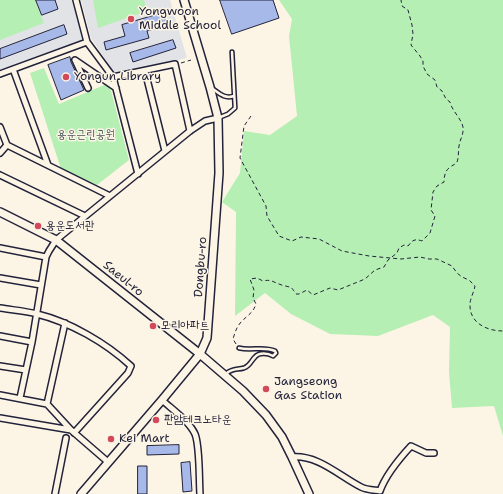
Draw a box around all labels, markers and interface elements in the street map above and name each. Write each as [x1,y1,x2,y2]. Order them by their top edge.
place label: Yongwoon Middle School [139,5,221,33]
marker: Yongwoon Middle School [126,14,136,24]
place label: Yongun Library [74,70,161,84]
marker: Yongun Library [61,72,71,82]
park label: 용운근린공원 [57,128,115,142]
place label: 용운도서관 [46,219,94,233]
marker: 용운도서관 [33,221,43,231]
street label: Dongbu-ro [192,236,210,298]
street label: Saeul-ro [100,258,146,300]
place label: 모리아파트 [161,319,209,333]
marker: 모리아파트 [148,321,158,331]
place label: Jangseong Gas Station [274,375,342,403]
marker: Jangseong Gas Station [261,384,271,394]
place label: 판암테크노타운 [164,413,232,427]
marker: 판암테크노타운 [151,415,161,425]
place label: Kei Mart [119,432,170,446]
marker: Kei Mart [106,434,116,444]

